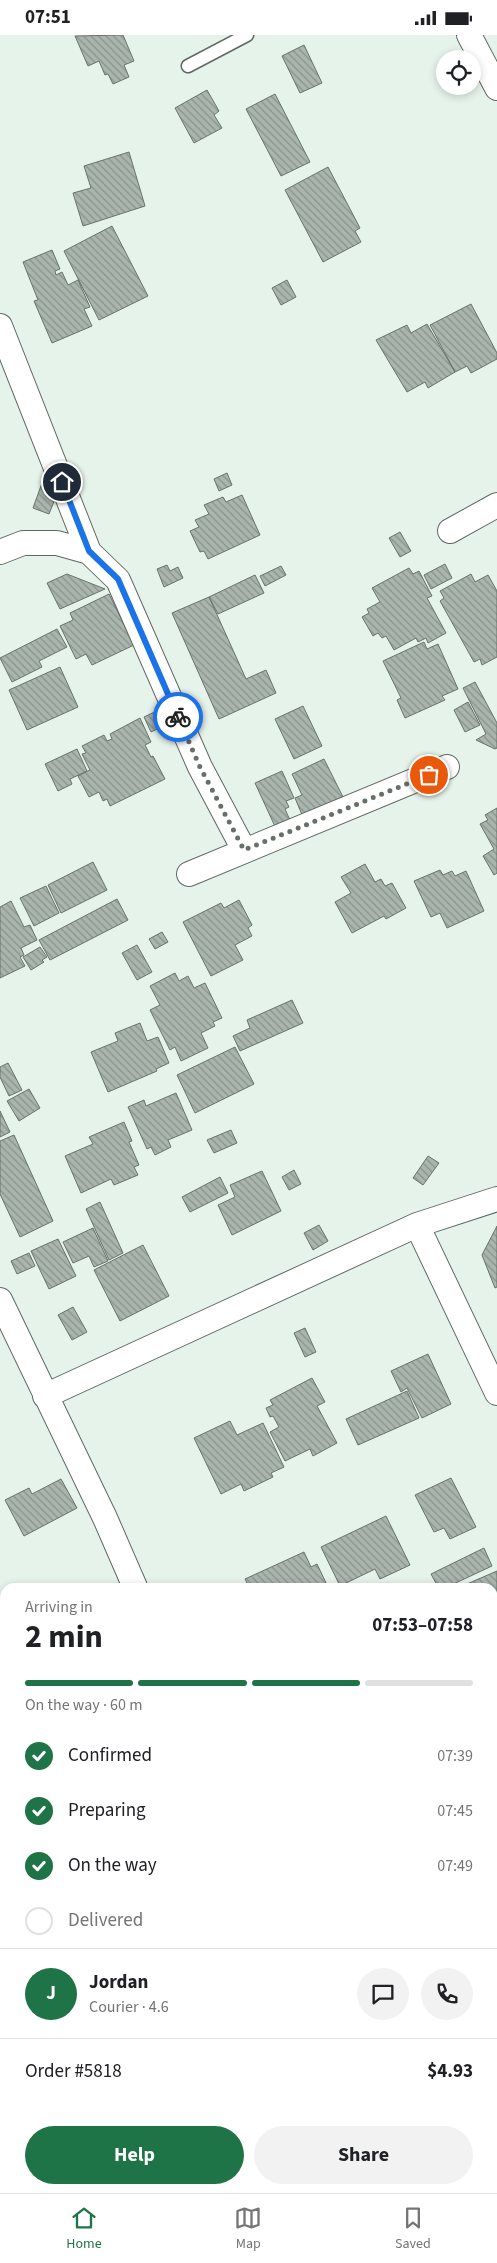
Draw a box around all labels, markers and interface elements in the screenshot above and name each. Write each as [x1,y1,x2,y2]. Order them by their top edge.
text: 07:51 [25,4,71,31]
map controls [436,50,481,95]
button: locate [436,50,481,95]
pin [41,461,83,503]
icon: home [48,468,76,496]
courier [153,692,203,742]
icon: bike [164,703,192,731]
pin [408,754,450,796]
icon: bag [415,761,443,789]
text: Arriving in [25,1596,93,1618]
text: 07:53–07:58 [372,1612,473,1639]
text: 2 min [25,1614,103,1660]
text: On the way · 60 m [25,1694,142,1716]
icon: check [25,1742,53,1770]
text: Confirmed [68,1742,152,1769]
text: 07:39 [437,1745,473,1767]
icon: check [25,1797,53,1825]
text: Preparing [68,1797,146,1824]
text: 07:45 [437,1800,473,1822]
icon: check [25,1852,53,1880]
text: On the way [68,1852,157,1879]
text: 07:49 [437,1855,473,1877]
text: Delivered [68,1907,143,1934]
button: chat [357,1968,409,2020]
button: phone [421,1968,473,2020]
text: Jordan [89,1969,148,1996]
text: J [46,1980,56,2007]
text: Courier · 4.6 [89,1996,169,2018]
text: Order #5818 [25,2058,122,2085]
text: $4.93 [427,2058,473,2085]
button: Help [25,2126,244,2184]
button: Share [254,2126,473,2184]
tab: Home [66,2204,102,2254]
tab: Map [234,2204,262,2254]
tab: Saved [395,2204,431,2254]

